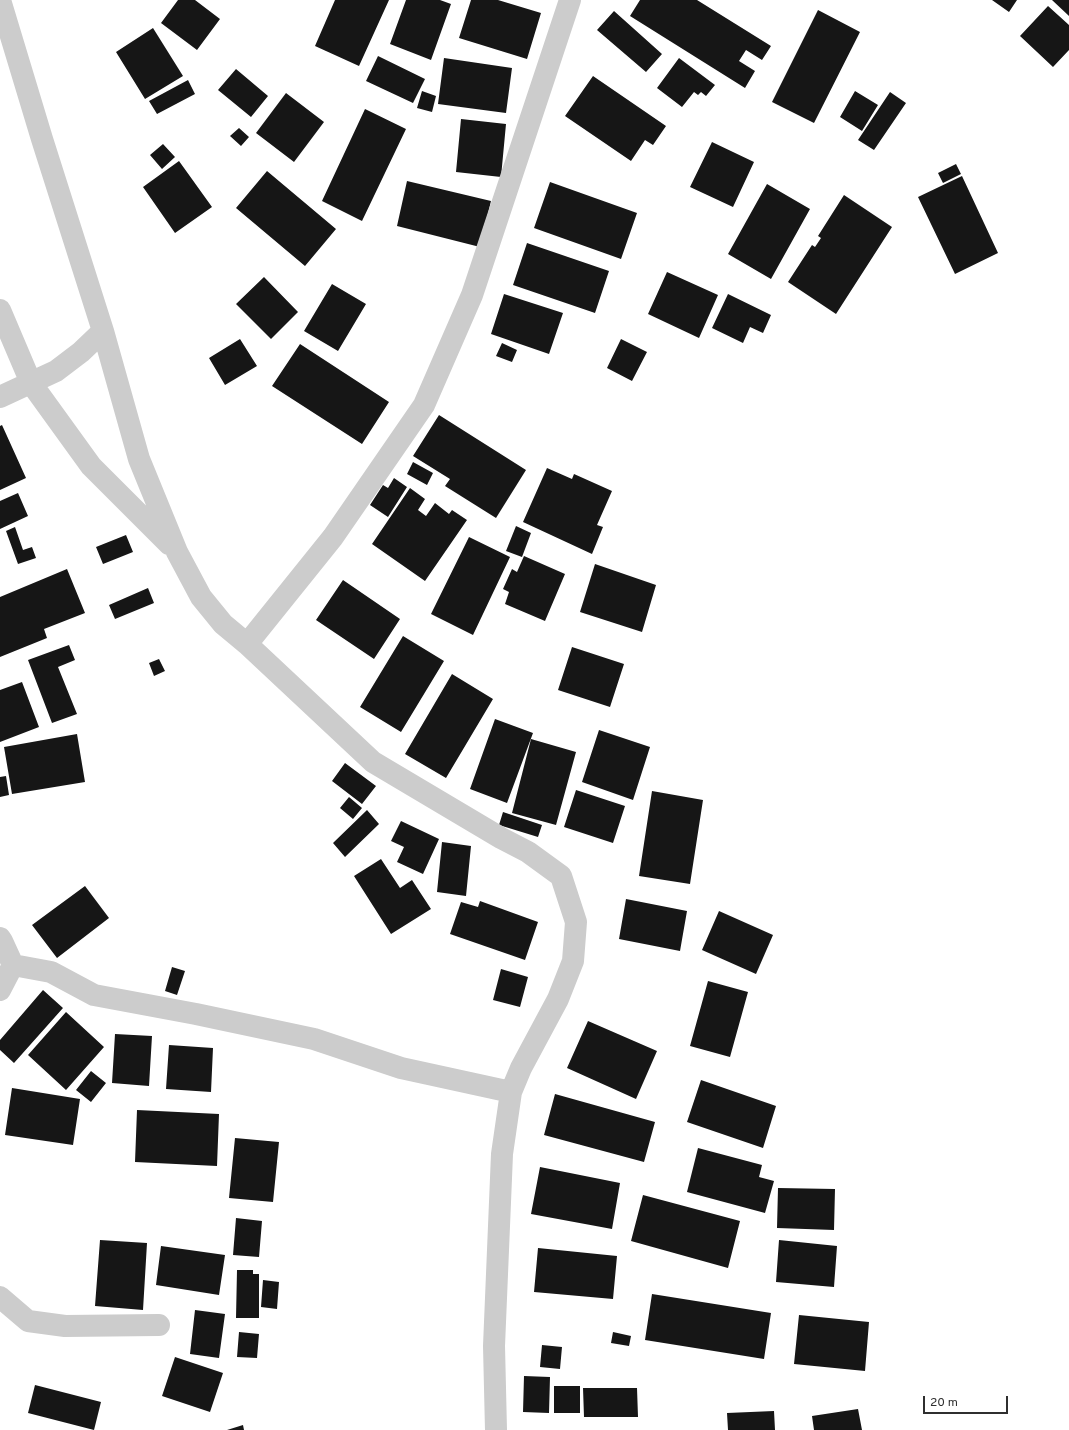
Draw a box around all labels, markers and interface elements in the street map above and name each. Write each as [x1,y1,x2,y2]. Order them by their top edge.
scale bar [925,1388,1010,1414]
text: 20 m [930,1395,958,1411]

